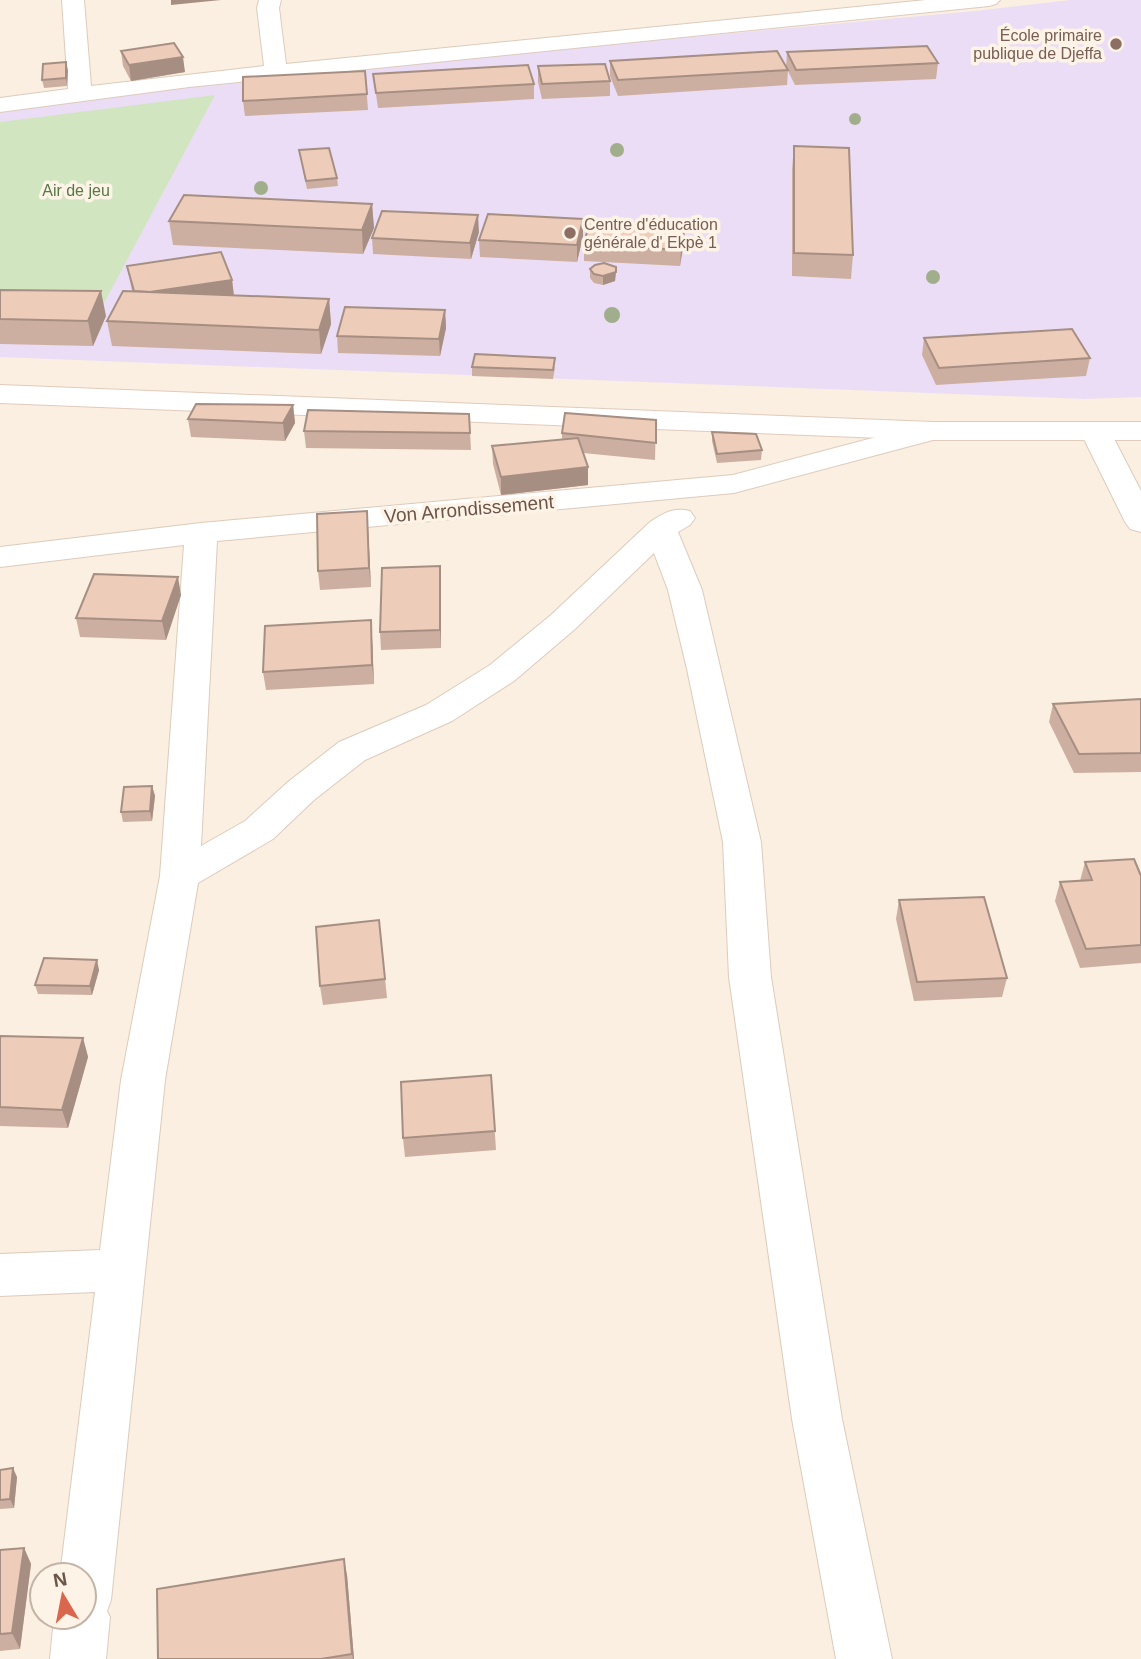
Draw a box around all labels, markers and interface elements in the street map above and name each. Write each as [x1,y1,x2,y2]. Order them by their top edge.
place label: École primaire publique de Djeffa [973,26,1102,62]
marker: École primaire publique de Djeffa [1108,36,1124,52]
park label: Air de jeu [42,182,110,199]
place label: Centre d'éducation générale d' Ekpè 1 [584,216,718,251]
marker: Centre d'éducation générale d' Ekpè 1 [562,225,578,241]
street label: Von Arrondissement [383,491,555,527]
north arrow [28,1561,98,1631]
text: N [52,1568,69,1591]

